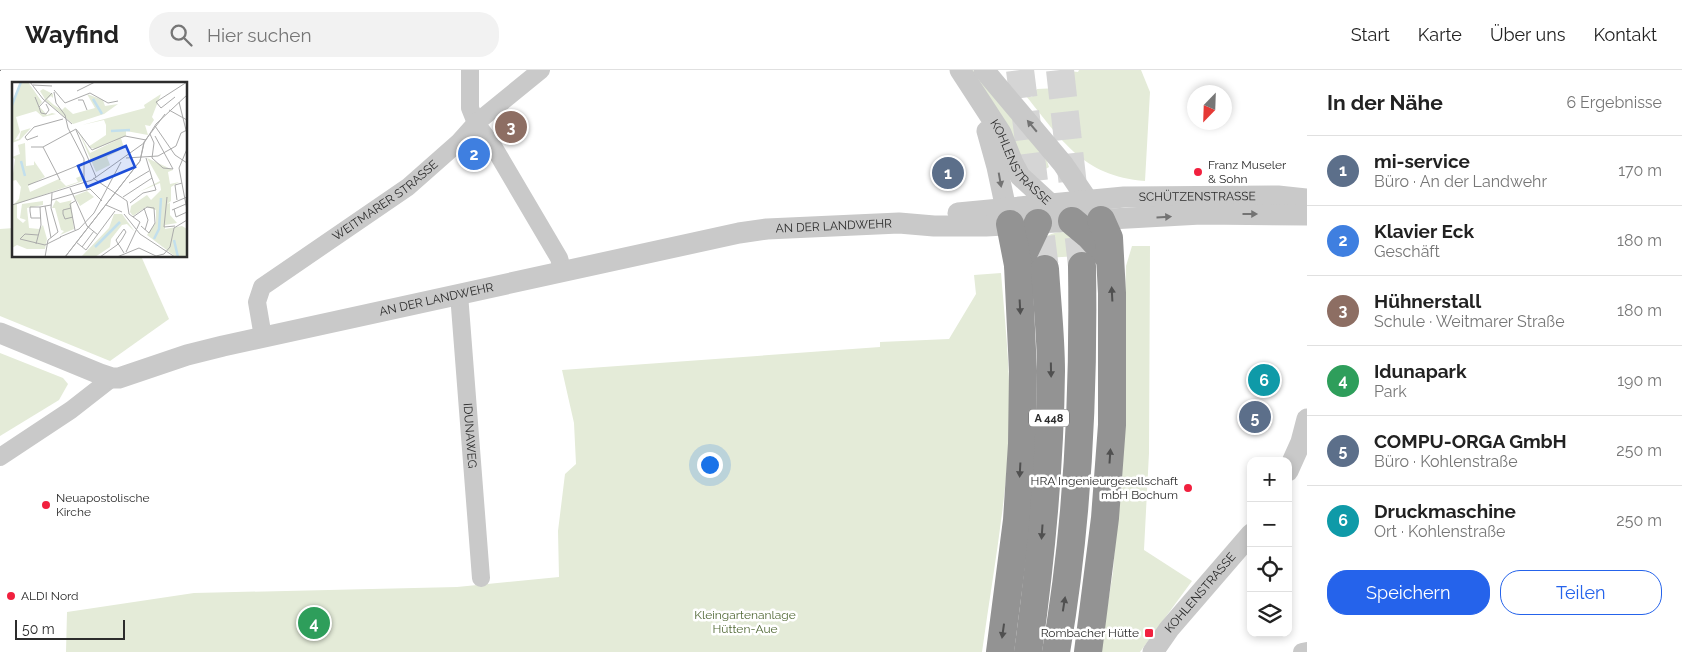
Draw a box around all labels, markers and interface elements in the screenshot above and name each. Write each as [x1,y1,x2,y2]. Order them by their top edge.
search box [149,12,499,57]
text: Wayfind [25,20,119,49]
icon: search [167,21,195,49]
text: Hier suchen [207,24,312,46]
text: Start [1351,24,1390,45]
text: Karte [1418,24,1462,45]
text: Über uns [1490,24,1565,45]
text: Kontakt [1593,24,1657,45]
inset map [12,82,188,258]
north arrow [1187,85,1232,130]
text: In der Nähe [1327,90,1443,115]
text: 6 Ergebnisse [1566,93,1662,112]
pin: 3 [495,108,527,146]
street label: KOHLENSTRASSE [987,117,1054,208]
one-way arrow [1026,120,1037,133]
pin: 2 [458,135,490,173]
text: mi-service [1374,150,1470,172]
pin: 1 [932,154,964,192]
street label: WEITMARER STRASSE [330,157,441,244]
place label: Franz Museler & Sohn [1208,158,1287,186]
text: 1 [1339,161,1347,180]
text: 170 m [1618,161,1662,180]
marker: Franz Museler & Sohn [1192,166,1204,178]
one-way arrow [996,172,1004,188]
text: Büro · An der Landwehr [1374,172,1547,191]
street label: SCHÜTZENSTRASSE [1139,189,1256,204]
one-way arrow [1242,210,1258,218]
one-way arrow [1156,212,1172,220]
street label: AN DER LANDWEHR [775,216,892,236]
text: Klavier Eck [1374,220,1474,242]
text: 2 [1338,231,1348,250]
text: 180 m [1617,231,1662,250]
text: Geschäft [1374,242,1440,261]
street label: AN DER LANDWEHR [378,280,495,319]
one-way arrow [1108,286,1116,302]
text: Hühnerstall [1374,290,1481,312]
one-way arrow [1017,300,1025,316]
text: 3 [1339,301,1347,320]
text: 180 m [1617,301,1662,320]
text: Schule · Weitmarer Straße [1374,312,1565,331]
text: Idunapark [1374,360,1467,382]
pin: 6 [1248,361,1280,399]
one-way arrow [1047,362,1055,378]
text: 4 [1338,371,1348,390]
text: 190 m [1617,371,1662,390]
text: Park [1374,382,1407,401]
pin: 5 [1239,398,1271,436]
street label: IDUNAWEG [460,402,479,469]
road number: A 448 [1029,409,1069,426]
text: COMPU-ORGA GmbH [1374,430,1567,452]
text: 5 [1339,441,1347,460]
text: 250 m [1616,441,1662,460]
one-way arrow [1106,448,1114,464]
your location [697,452,723,478]
text: Büro · Kohlenstraße [1374,452,1518,471]
map controls [1247,457,1292,637]
button: + [1247,457,1292,502]
one-way arrow [1015,462,1023,478]
place label: HRA Ingenieurgesellschaft mbH Bochum [1031,474,1178,502]
marker: HRA Ingenieurgesellschaft mbH Bochum [1182,482,1194,494]
place label: Neuapostolische Kirche [56,491,150,519]
marker: Neuapostolische Kirche [40,499,52,511]
text: Druckmaschine [1374,500,1516,522]
button: − [1247,502,1292,547]
text: 6 [1338,511,1348,530]
text: 250 m [1616,511,1662,530]
text: Ort · Kohlenstraße [1374,522,1505,541]
one-way arrow [1038,524,1046,540]
button: locate [1247,547,1292,592]
street label: KOHLENSTRASSE [1162,550,1239,635]
button: Speichern [1327,570,1490,615]
button: Teilen [1500,570,1662,615]
place label: ALDI Nord [21,589,79,603]
marker: ALDI Nord [5,590,17,602]
button: layers [1247,592,1292,637]
one-way arrow [1061,596,1069,612]
pin: 4 [298,604,330,642]
park label: Kleingartenanlage Hütten-Aue [694,608,796,636]
scale bar [15,617,125,640]
text: 50 m [22,621,55,637]
one-way arrow [999,624,1007,640]
place label: Rombacher Hütte [1041,626,1139,640]
marker: Rombacher Hütte [1143,627,1155,639]

